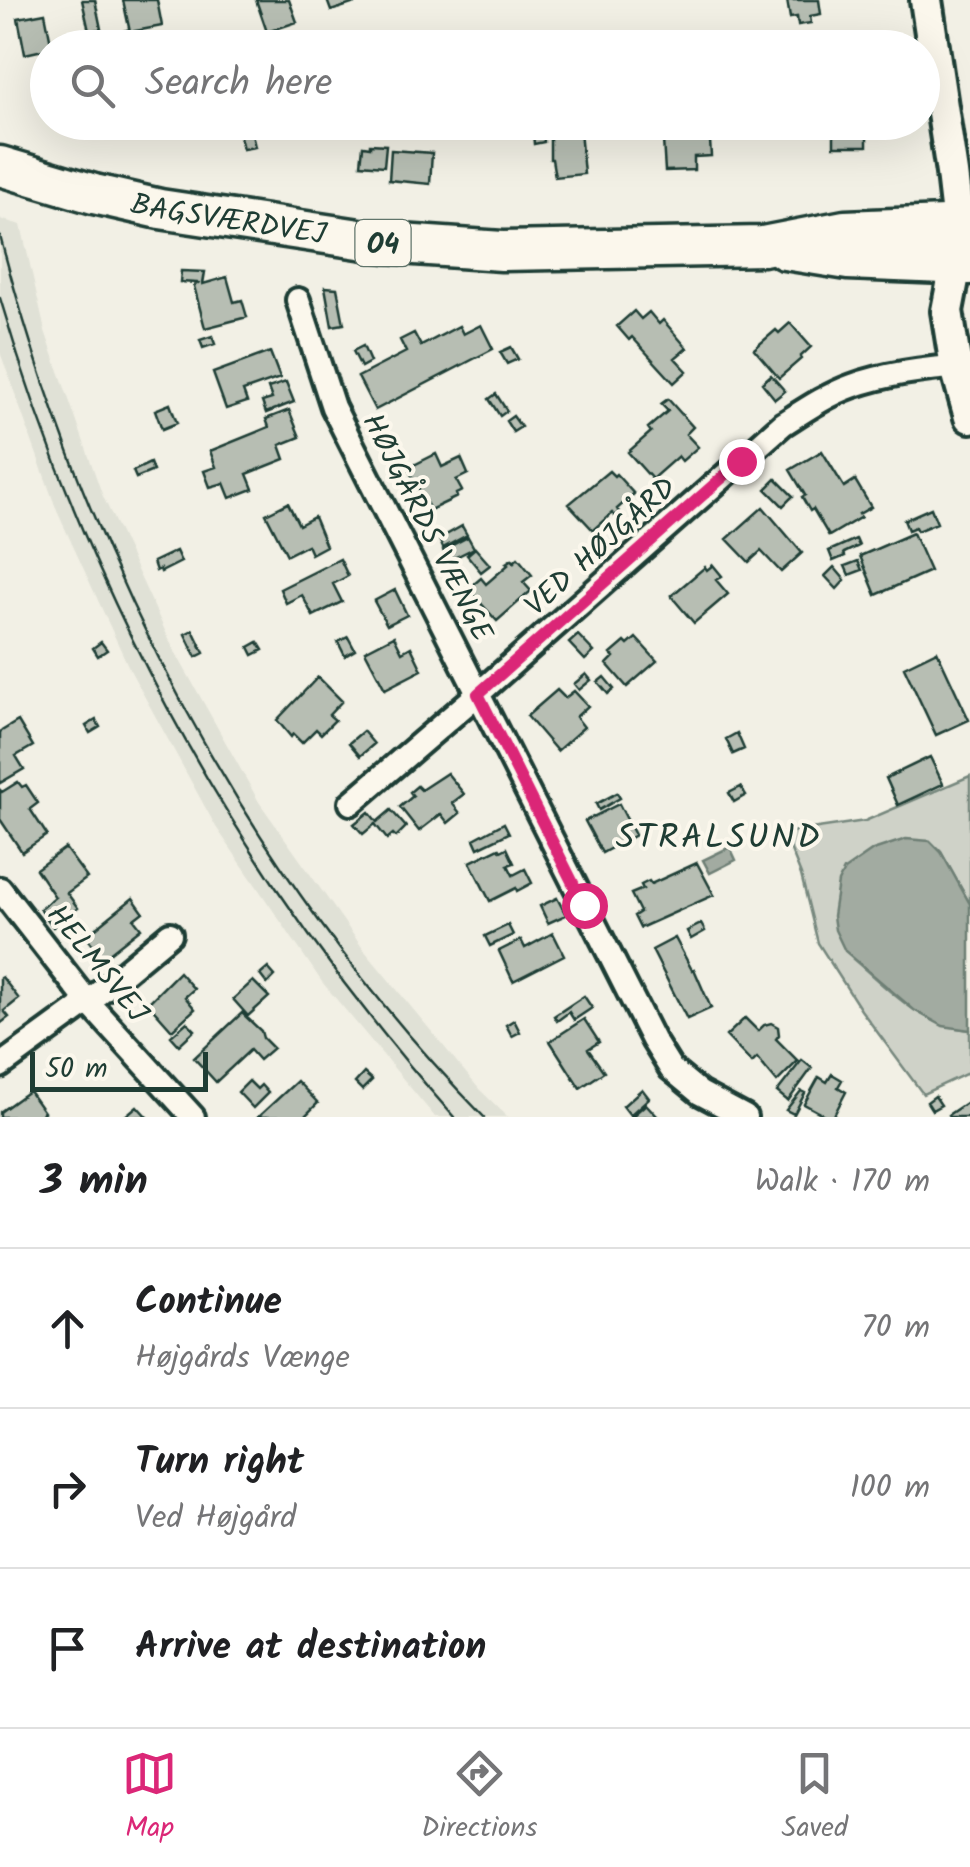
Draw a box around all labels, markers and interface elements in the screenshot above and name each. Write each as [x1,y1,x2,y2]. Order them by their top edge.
search box [30,30,940,140]
text: Search here [145,55,332,115]
icon: search [65,58,120,113]
street label: BAGSVÆRDVEJ [126,181,330,260]
road number: O4 [356,220,410,266]
street label: HØJGÅRDS VÆNGE [348,405,505,652]
route end [719,439,765,485]
street label: VED HØJGÅRD [514,466,688,629]
district label: STRALSUND [616,811,822,867]
route start [562,883,608,929]
street label: HELMSVEJ [33,894,160,1035]
scale bar [30,1047,208,1092]
text: 50 m [45,1047,108,1092]
text: 3 min [40,1149,148,1216]
text: Walk · 170 m [755,1157,930,1208]
text: Continue [135,1273,282,1333]
icon: ahead [40,1301,95,1356]
text: 70 m [861,1303,930,1354]
text: Højgårds Vænge [135,1333,350,1384]
text: Turn right [135,1433,304,1493]
icon: right [40,1461,95,1516]
text: 100 m [850,1463,930,1514]
text: Ved Højgård [135,1493,296,1544]
text: Arrive at destination [135,1618,486,1678]
icon: arrive [40,1621,95,1676]
tab: Map [122,1746,177,1851]
tab: Directions [421,1746,537,1851]
tab: Saved [782,1746,848,1851]

